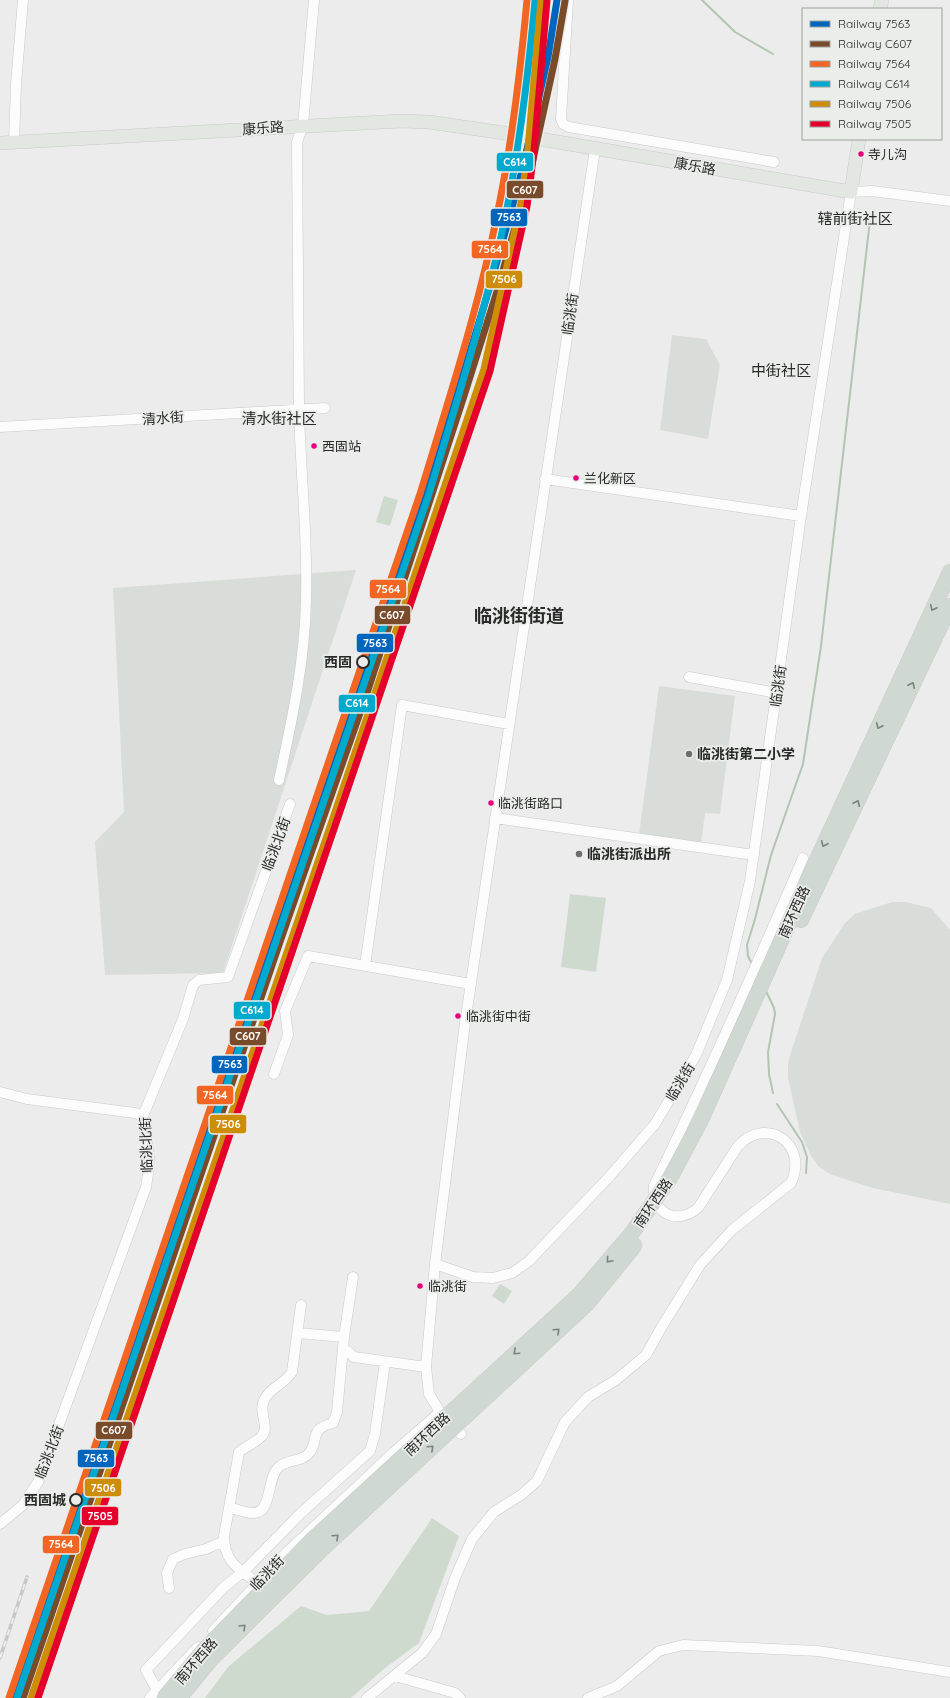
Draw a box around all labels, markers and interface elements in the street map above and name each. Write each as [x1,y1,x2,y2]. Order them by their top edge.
legend [802,8,942,140]
text: Railway 7563 [838,16,910,31]
text: Railway C607 [838,36,912,51]
text: Railway 7564 [838,56,911,71]
text: Railway C614 [838,76,910,91]
text: Railway 7506 [838,96,912,111]
text: Railway 7505 [838,116,911,131]
street label: 康乐路 [241,118,285,138]
place label: 寺儿沟 [868,146,907,162]
marker: 寺儿沟 [856,149,866,159]
line badge: C614 [496,152,534,172]
street label: 康乐路 [673,153,717,179]
text: C614 [503,155,527,169]
line badge: C607 [506,180,544,199]
text: C607 [512,183,538,197]
line badge: 7563 [490,208,528,227]
district label: 辖前街社区 [817,209,893,228]
text: 7563 [497,210,521,224]
line badge: 7564 [471,240,509,259]
text: 7564 [478,242,503,256]
line badge: 7506 [485,270,523,289]
text: 7506 [491,272,517,286]
street label: 临洮街 [558,292,582,336]
district label: 中街社区 [751,361,811,380]
street label: 清水街 [141,408,185,428]
district label: 清水街社区 [241,409,317,428]
place label: 西固站 [322,438,361,454]
marker: 西固站 [309,441,319,451]
place label: 兰化新区 [584,470,636,486]
marker: 兰化新区 [571,473,581,483]
line badge: 7564 [369,579,407,599]
text: 7564 [376,582,401,596]
one-way arrow [930,603,938,611]
district label: 临洮街街道 [474,604,564,627]
line badge: C607 [374,605,411,625]
text: C607 [379,608,405,622]
line badge: 7563 [356,633,394,653]
text: 7563 [363,636,387,650]
place label: 西固 [324,653,352,671]
marker: 西固 [356,655,370,669]
street label: 临洮街 [766,664,790,708]
one-way arrow [907,682,915,689]
line badge: C614 [338,694,376,713]
text: C614 [345,696,369,710]
one-way arrow [876,721,884,729]
place label: 临洮街第二小学 [697,745,795,763]
marker: 临洮街第二小学 [684,749,694,759]
place label: 临洮街路口 [498,795,563,811]
marker: 临洮街路口 [486,798,496,808]
one-way arrow [852,800,860,807]
street label: 临洮北街 [258,815,294,873]
one-way arrow [821,840,829,847]
place label: 临洮街派出所 [587,845,671,863]
marker: 临洮街派出所 [574,849,584,859]
street label: 南环西路 [774,883,814,941]
line badge: C614 [233,1001,271,1020]
text: C614 [240,1003,264,1017]
place label: 临洮街中街 [466,1008,531,1024]
marker: 临洮街中街 [453,1011,463,1021]
line badge: C607 [229,1027,267,1046]
text: C607 [235,1029,261,1043]
line badge: 7563 [211,1055,248,1074]
text: 7563 [218,1057,242,1071]
street label: 临洮街 [661,1059,699,1105]
line badge: 7564 [196,1085,234,1105]
text: 7564 [203,1088,228,1102]
line badge: 7506 [209,1114,247,1134]
street label: 临洮北街 [136,1117,156,1173]
text: 7506 [215,1117,241,1131]
street label: 南环西路 [630,1175,676,1231]
one-way arrow [606,1256,613,1263]
place label: 临洮街 [428,1278,467,1294]
marker: 临洮街 [415,1281,425,1291]
one-way arrow [552,1329,560,1336]
one-way arrow [514,1347,521,1354]
street label: 南环西路 [400,1408,454,1460]
line badge: C607 [95,1421,133,1440]
street label: 临洮北街 [31,1423,67,1481]
text: C607 [101,1423,127,1437]
one-way arrow [426,1445,434,1453]
line badge: 7563 [77,1449,115,1468]
text: 7563 [84,1451,108,1465]
line badge: 7506 [84,1478,122,1497]
text: 7506 [90,1481,116,1495]
place label: 西固城 [24,1491,66,1509]
marker: 西固城 [69,1493,83,1507]
line badge: 7505 [81,1506,119,1526]
text: 7505 [87,1509,113,1523]
one-way arrow [331,1534,338,1541]
line badge: 7564 [42,1535,80,1554]
text: 7564 [49,1537,74,1551]
street label: 临洮街 [246,1552,288,1594]
one-way arrow [238,1625,246,1632]
street label: 南环西路 [171,1634,221,1688]

